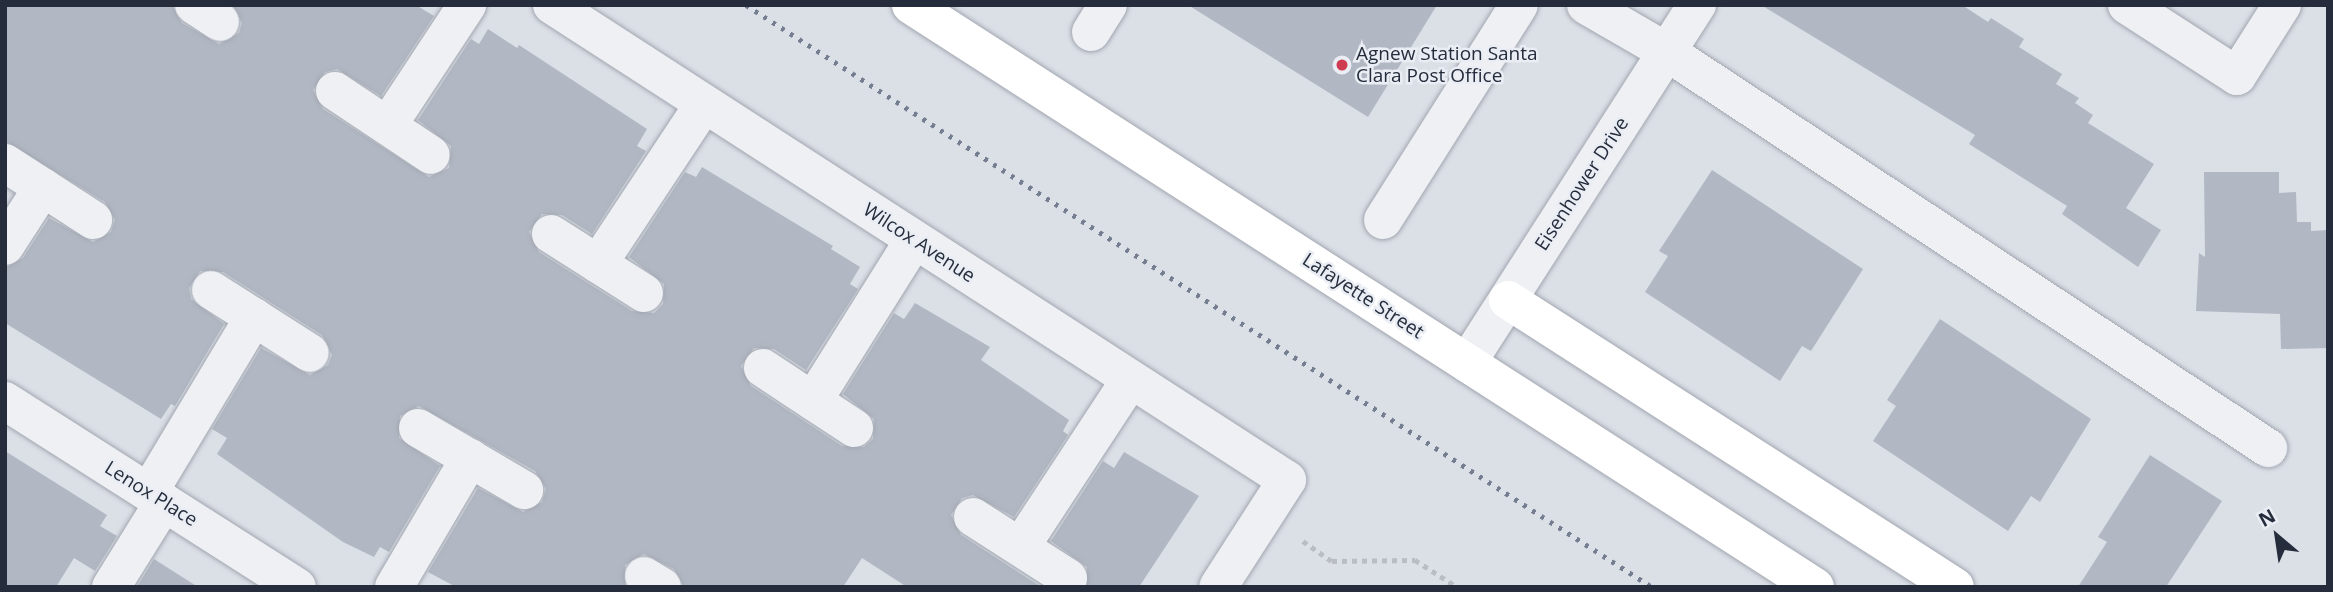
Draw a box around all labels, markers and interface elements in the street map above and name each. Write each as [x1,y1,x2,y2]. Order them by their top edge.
place label: Agnew Station Santa Clara Post Office [1356,43,1538,87]
marker: Agnew Station Santa Clara Post Office [1334,57,1350,73]
street label: Eisenhower Drive [1530,113,1634,255]
street label: Wilcox Avenue [859,198,979,288]
street label: Lafayette Street [1298,248,1428,344]
street label: Lenox Place [100,456,202,532]
north arrow [2242,501,2312,571]
text: N [2254,503,2280,533]

